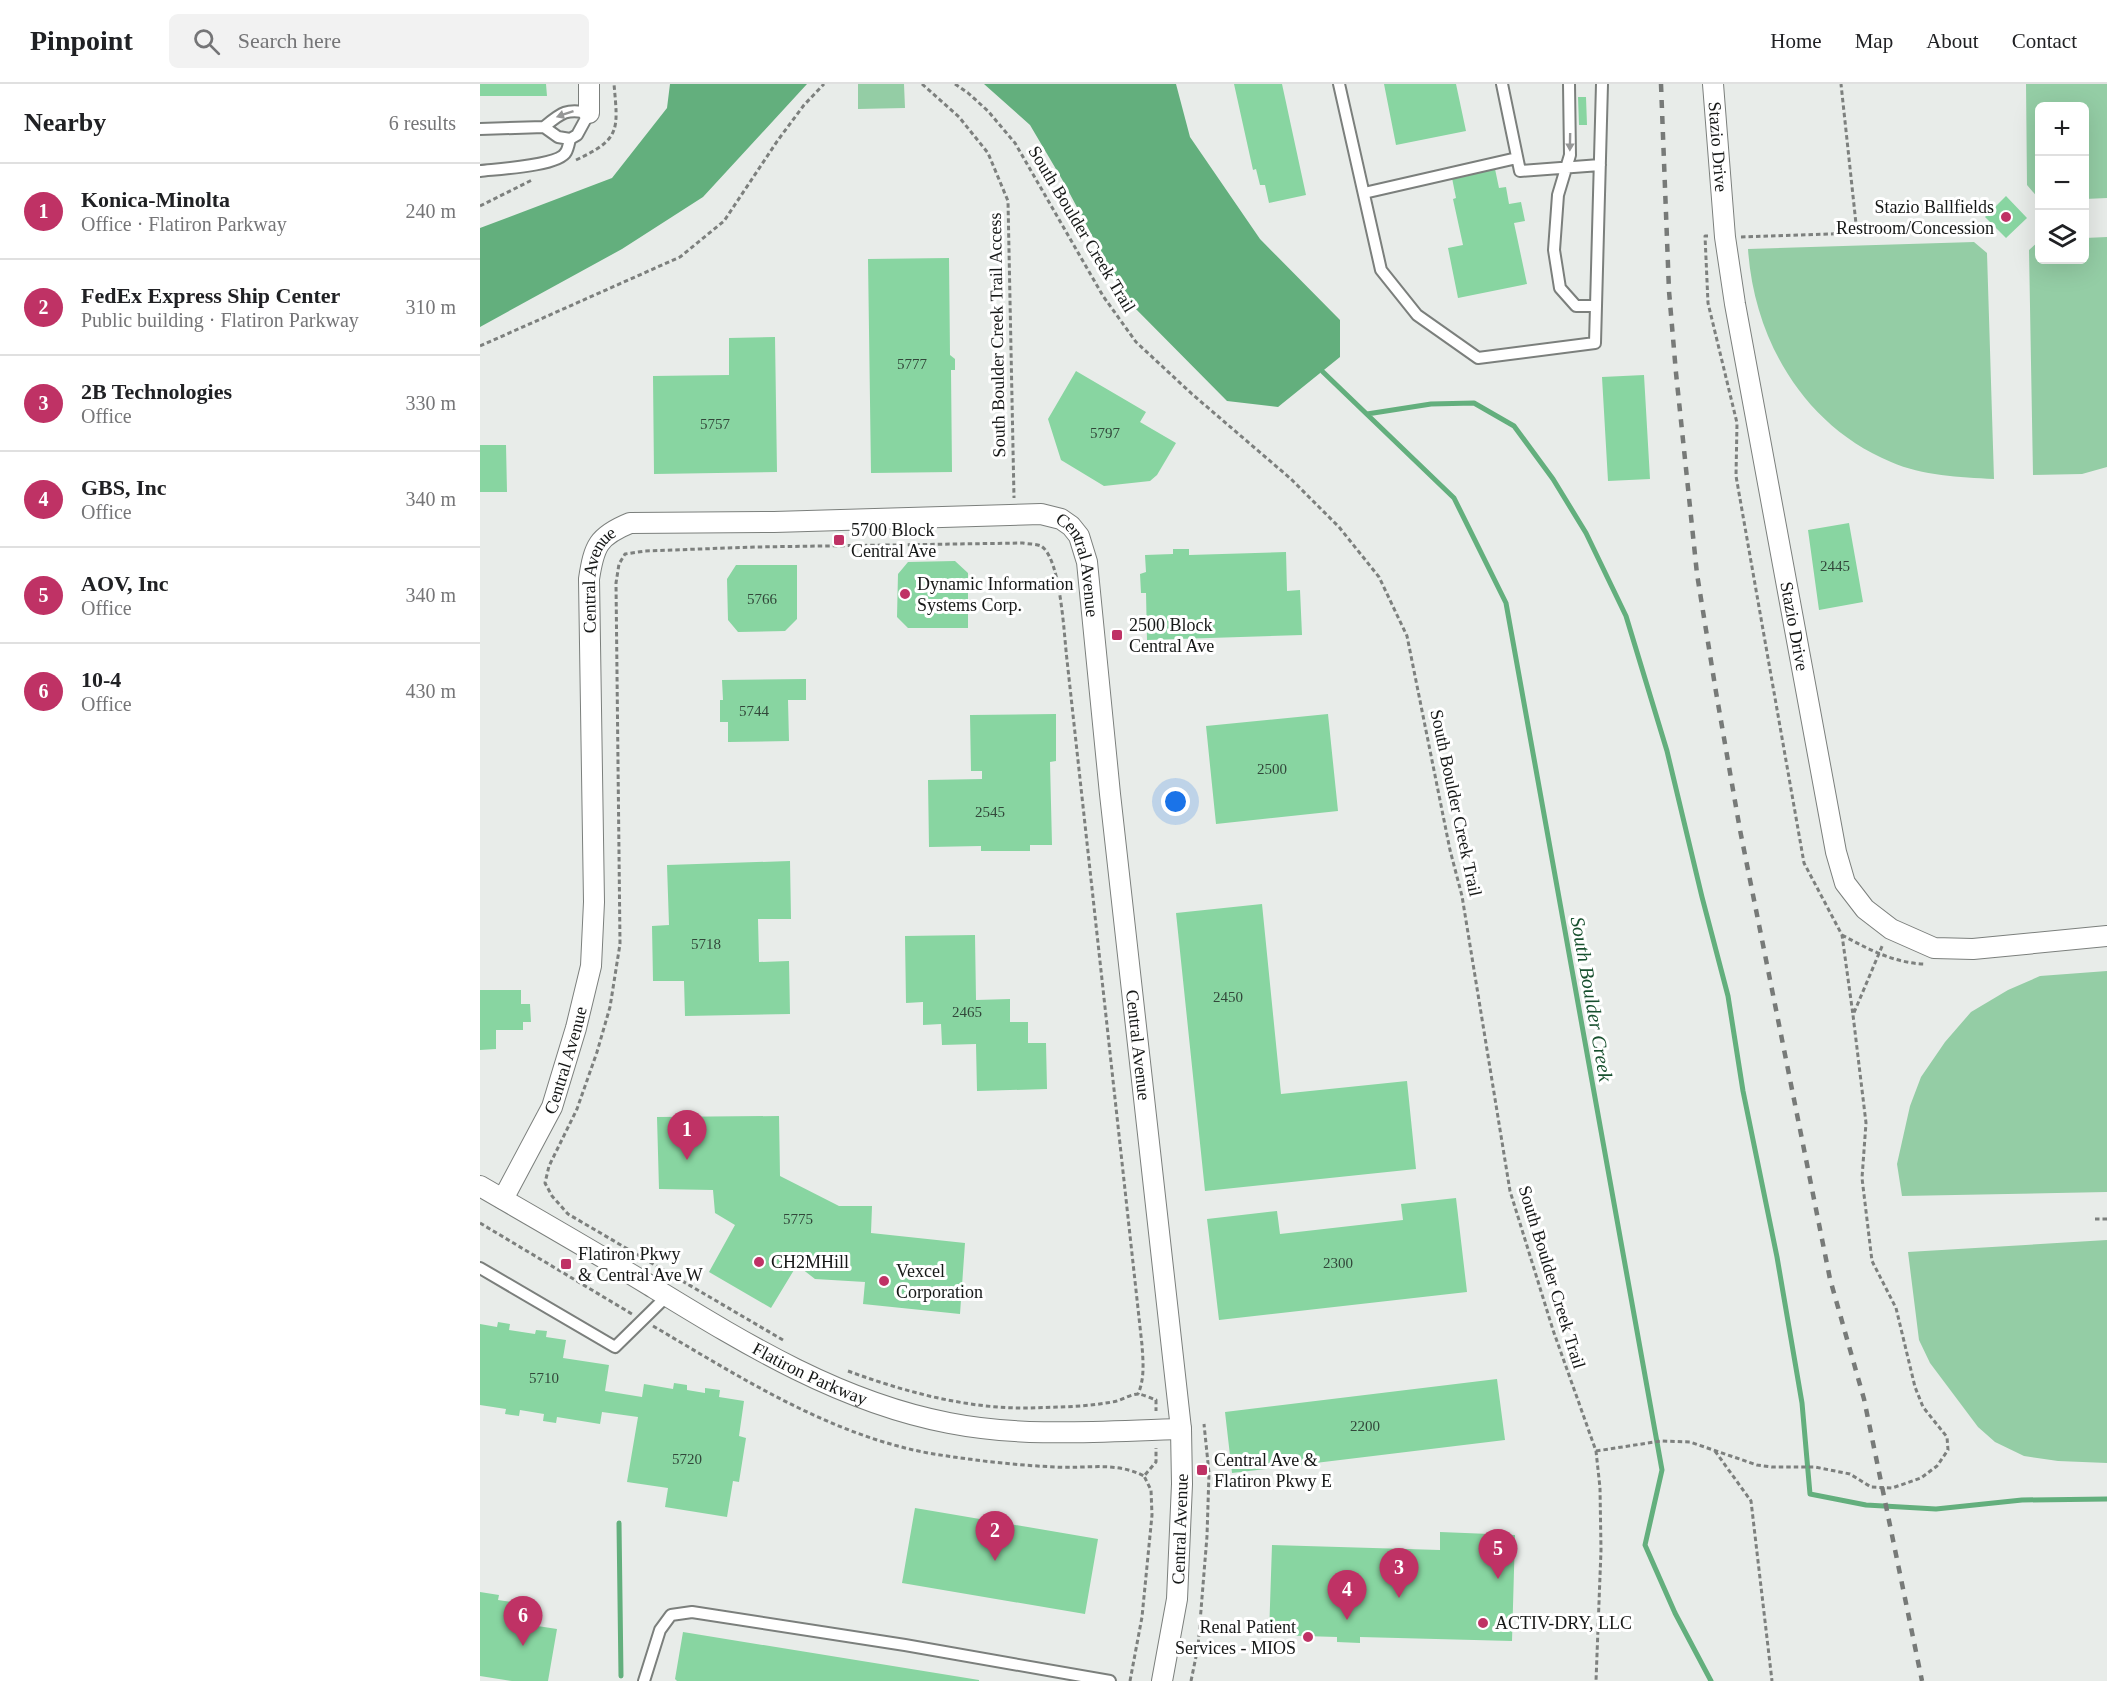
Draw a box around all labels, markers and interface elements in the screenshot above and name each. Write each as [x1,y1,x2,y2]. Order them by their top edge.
search box [169,14,589,68]
text: Pinpoint [30,25,133,56]
icon: search [190,25,223,58]
text: Search here [238,28,341,53]
text: Home [1770,29,1822,53]
text: Map [1855,29,1893,53]
text: About [1926,29,1979,53]
text: Contact [2012,29,2077,53]
street label: Stazio Drive [1704,101,1731,193]
map controls [2035,102,2089,264]
button: + [2035,102,2089,156]
text: Nearby [24,108,106,137]
one-way arrow [555,110,573,119]
text: 6 results [389,112,456,134]
one-way arrow [1565,133,1575,152]
street label: South Boulder Creek Trail [1024,142,1140,316]
button: − [2035,156,2089,210]
text: Konica-Minolta [81,187,230,212]
place label: Stazio Ballfields Restroom/Concession [1836,197,1994,238]
text: 1 [39,200,49,222]
text: 240 m [405,200,456,222]
marker: Stazio Ballfields Restroom/Concession [1999,210,2013,224]
button: layers [2035,210,2089,264]
street label: South Boulder Creek Trail Access [985,212,1009,458]
text: Office · Flatiron Parkway [81,213,287,235]
text: FedEx Express Ship Center [81,283,340,308]
text: 2 [39,296,49,318]
text: 310 m [405,296,456,318]
text: Public building · Flatiron Parkway [81,309,359,331]
house number: 5777 [897,356,928,372]
text: 2B Technologies [81,379,232,404]
text: 3 [39,392,49,414]
text: 330 m [405,392,456,414]
text: Office [81,405,132,427]
house number: 5757 [700,416,731,432]
house number: 5797 [1090,425,1121,441]
text: GBS, Inc [81,475,167,500]
text: 4 [39,488,49,510]
text: 340 m [405,488,456,510]
text: Office [81,501,132,523]
street label: Central Avenue [1052,509,1102,618]
place label: 5700 Block Central Ave [851,520,936,561]
street label: Central Avenue [579,522,619,633]
marker: 5700 Block Central Ave [832,533,846,547]
house number: 2445 [1820,558,1850,574]
text: AOV, Inc [81,571,169,596]
place label: Dynamic Information Systems Corp. [917,574,1073,615]
street label: Stazio Drive [1776,580,1812,673]
text: 5 [39,584,49,606]
text: 340 m [405,584,456,606]
marker: Dynamic Information Systems Corp. [898,587,912,601]
house number: 5766 [747,591,778,607]
text: Office [81,597,132,619]
place label: 2500 Block Central Ave [1129,615,1214,656]
marker: 2500 Block Central Ave [1110,628,1124,642]
text: 10-4 [81,667,121,692]
text: 6 [39,680,49,702]
text: 430 m [405,680,456,702]
text: Office [81,693,132,715]
house number: 5744 [739,703,770,719]
street label: South Boulder Creek Trail [1426,708,1486,898]
house number: 2500 [1257,761,1287,777]
your location [1161,787,1190,816]
house number: 2545 [975,804,1005,820]
water label: South Boulder Creek [1567,915,1618,1084]
house number: 5718 [691,936,721,952]
street label: Central Avenue [1122,989,1154,1101]
house number: 2450 [1213,989,1243,1005]
street label: Central Avenue [540,1004,591,1118]
house number: 2465 [952,1004,982,1020]
pin: 1 [668,1110,706,1160]
street label: South Boulder Creek Trail [1515,1183,1589,1371]
house number: 5775 [783,1211,813,1227]
place label: Flatiron Pkwy & Central Ave W [578,1244,703,1285]
place label: CH2MHill [771,1252,849,1272]
marker: CH2MHill [752,1255,766,1269]
house number: 2300 [1323,1255,1353,1271]
marker: Flatiron Pkwy & Central Ave W [559,1257,573,1271]
place label: Vexcel Corporation [896,1261,983,1302]
marker: Vexcel Corporation [877,1274,891,1288]
street label: Flatiron Parkway [749,1338,870,1409]
house number: 5710 [529,1370,559,1386]
house number: 2200 [1350,1418,1380,1434]
place label: Central Ave & Flatiron Pkwy E [1214,1450,1332,1491]
house number: 5720 [672,1451,702,1467]
marker: Central Ave & Flatiron Pkwy E [1195,1463,1209,1477]
street label: Central Avenue [1168,1473,1192,1585]
pin: 2 [976,1512,1014,1561]
pin: 5 [1478,1530,1518,1579]
pin: 3 [1380,1548,1418,1598]
pin: 4 [1328,1570,1366,1620]
pin: 6 [504,1596,543,1646]
place label: ACTIV-DRY, LLC [1495,1613,1632,1633]
marker: ACTIV-DRY, LLC [1476,1616,1490,1630]
place label: Renal Patient Services - MIOS [1175,1617,1296,1658]
marker: Renal Patient Services - MIOS [1301,1630,1315,1644]

